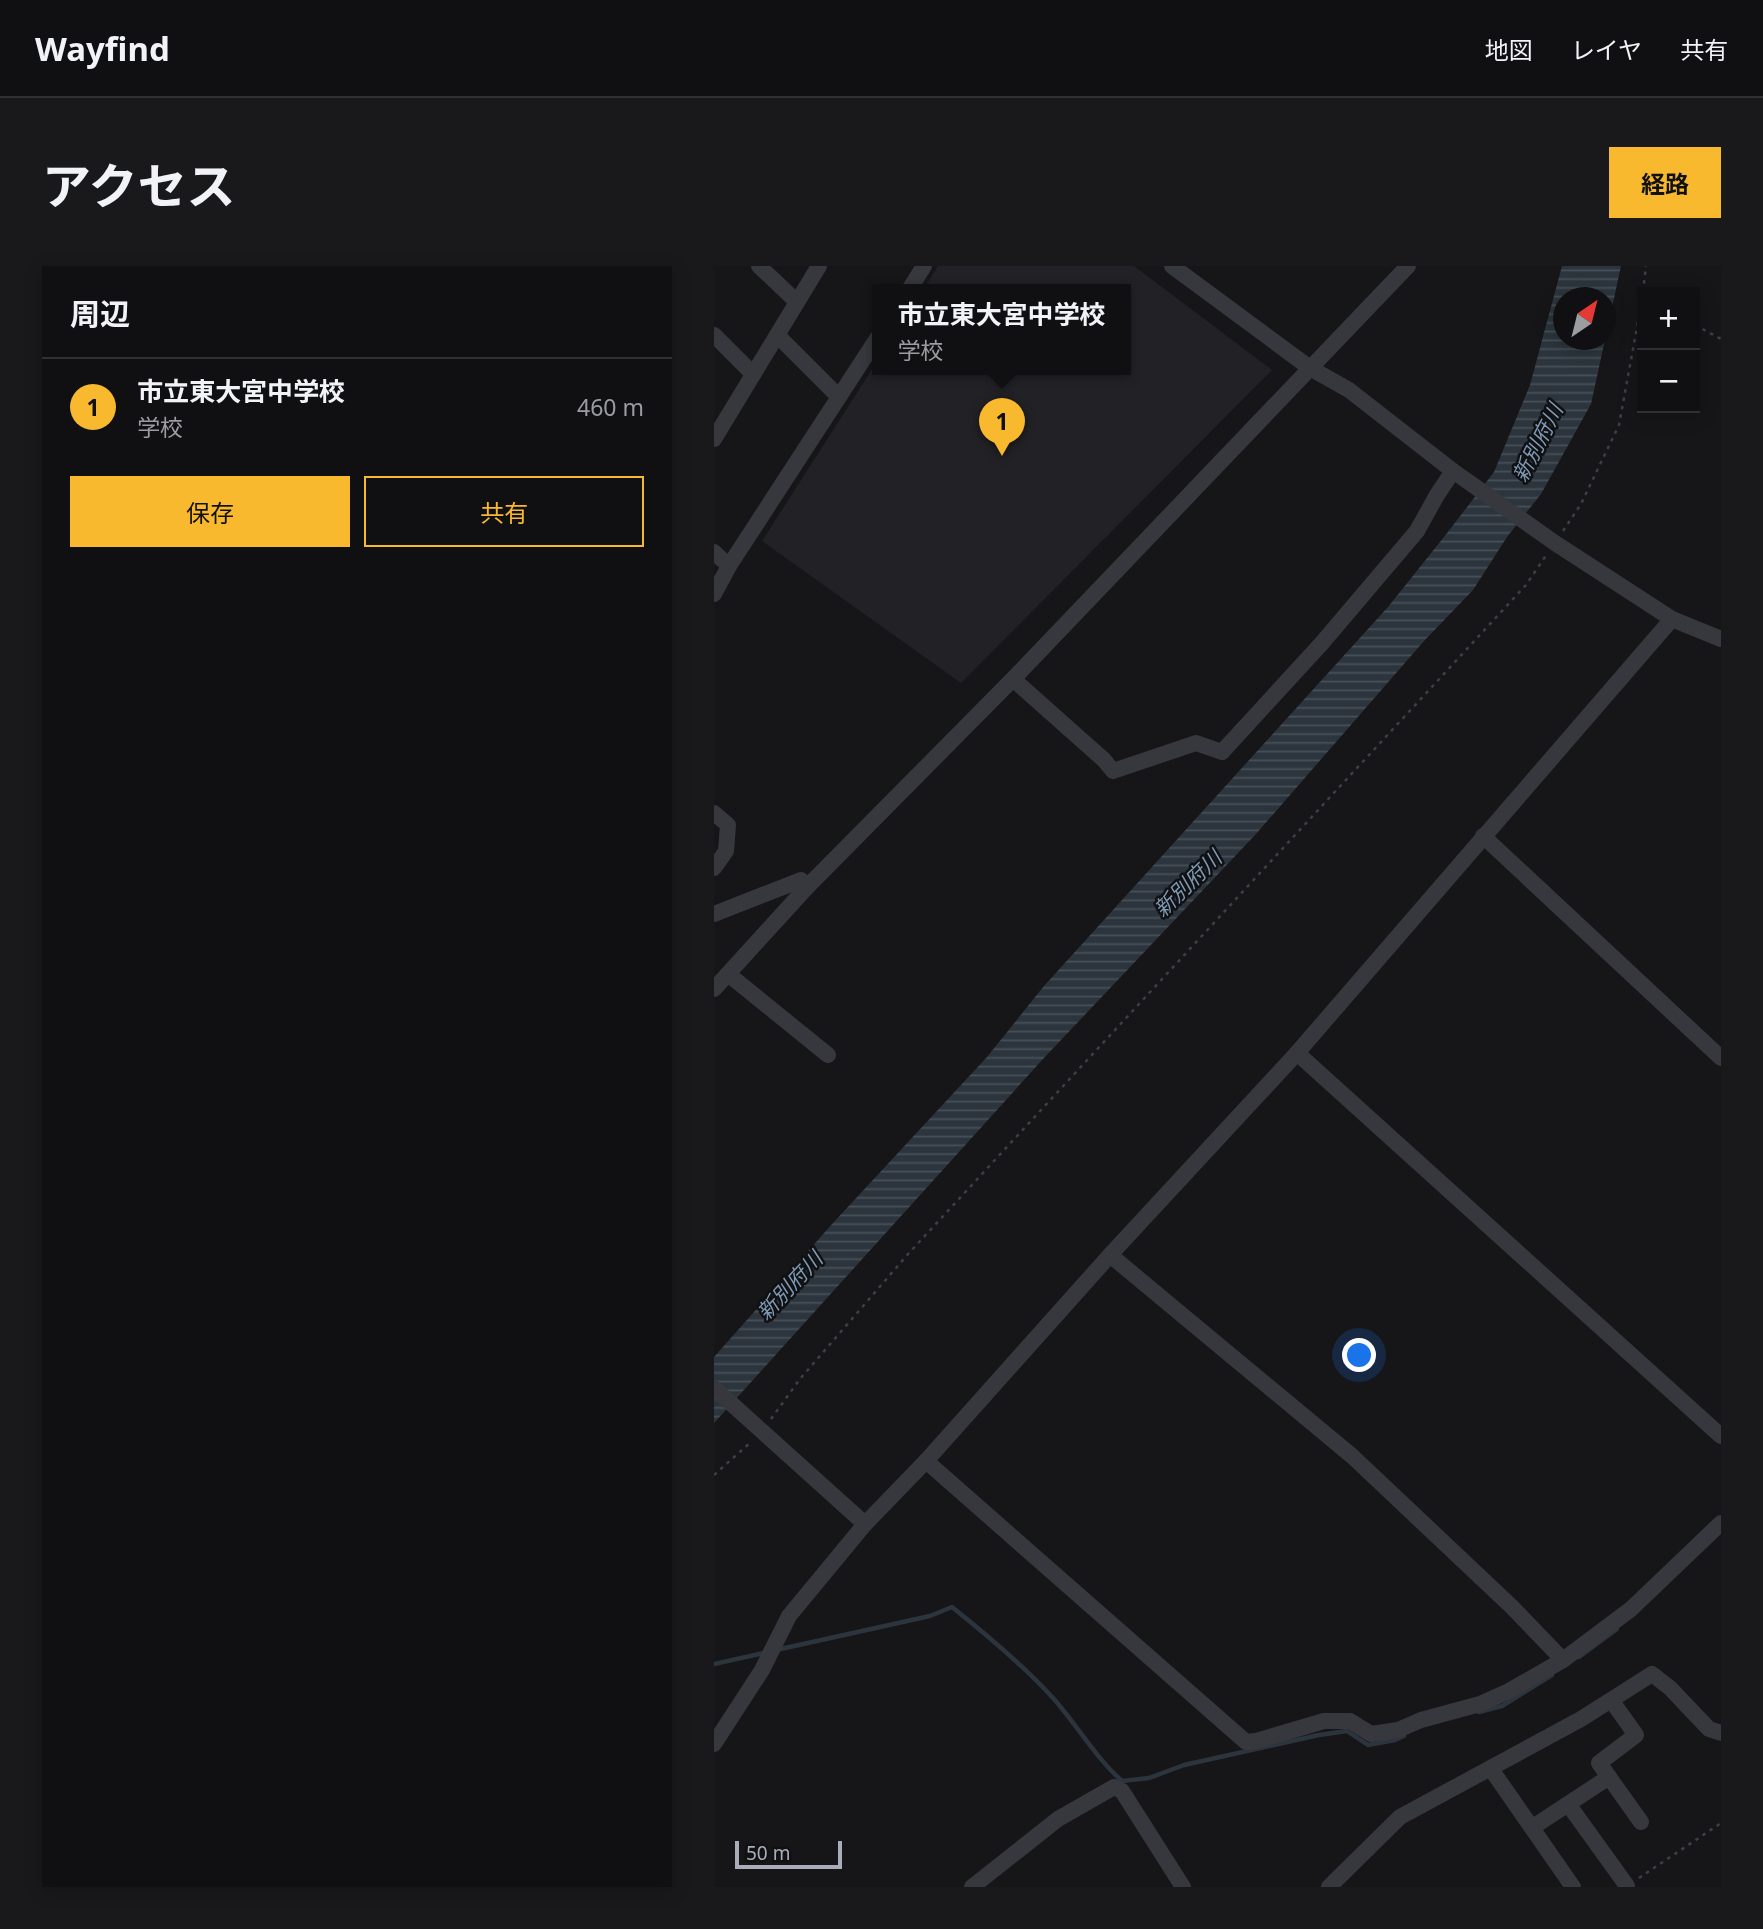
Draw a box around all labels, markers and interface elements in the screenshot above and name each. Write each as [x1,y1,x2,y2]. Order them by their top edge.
text: Wayfind [35,26,170,71]
text: 地図 [1485,33,1533,66]
text: レイヤ [1571,33,1642,66]
text: 共有 [1680,33,1728,66]
button: 経路 [1609,147,1721,218]
text: アクセス [42,152,236,218]
popup [872,284,1131,375]
north arrow [1553,287,1616,350]
map controls [1637,287,1700,413]
button: + [1637,287,1700,350]
text: 周辺 [70,293,130,334]
text: 市立東大宮中学校 [897,296,1106,332]
text: 学校 [897,334,943,366]
button: − [1637,350,1700,413]
text: 市立東大宮中学校 [137,373,345,409]
text: 1 [86,391,100,423]
text: 460 m [577,391,644,423]
water label: 新別府川 [1506,397,1570,486]
pin: 1 [979,398,1025,456]
text: 学校 [137,411,183,443]
button: 保存 [70,476,350,547]
button: 共有 [364,476,644,547]
water label: 新別府川 [1147,843,1229,923]
water label: 新別府川 [750,1244,830,1326]
your location [1342,1338,1376,1372]
scale bar [735,1838,842,1870]
text: 50 m [746,1840,790,1866]

